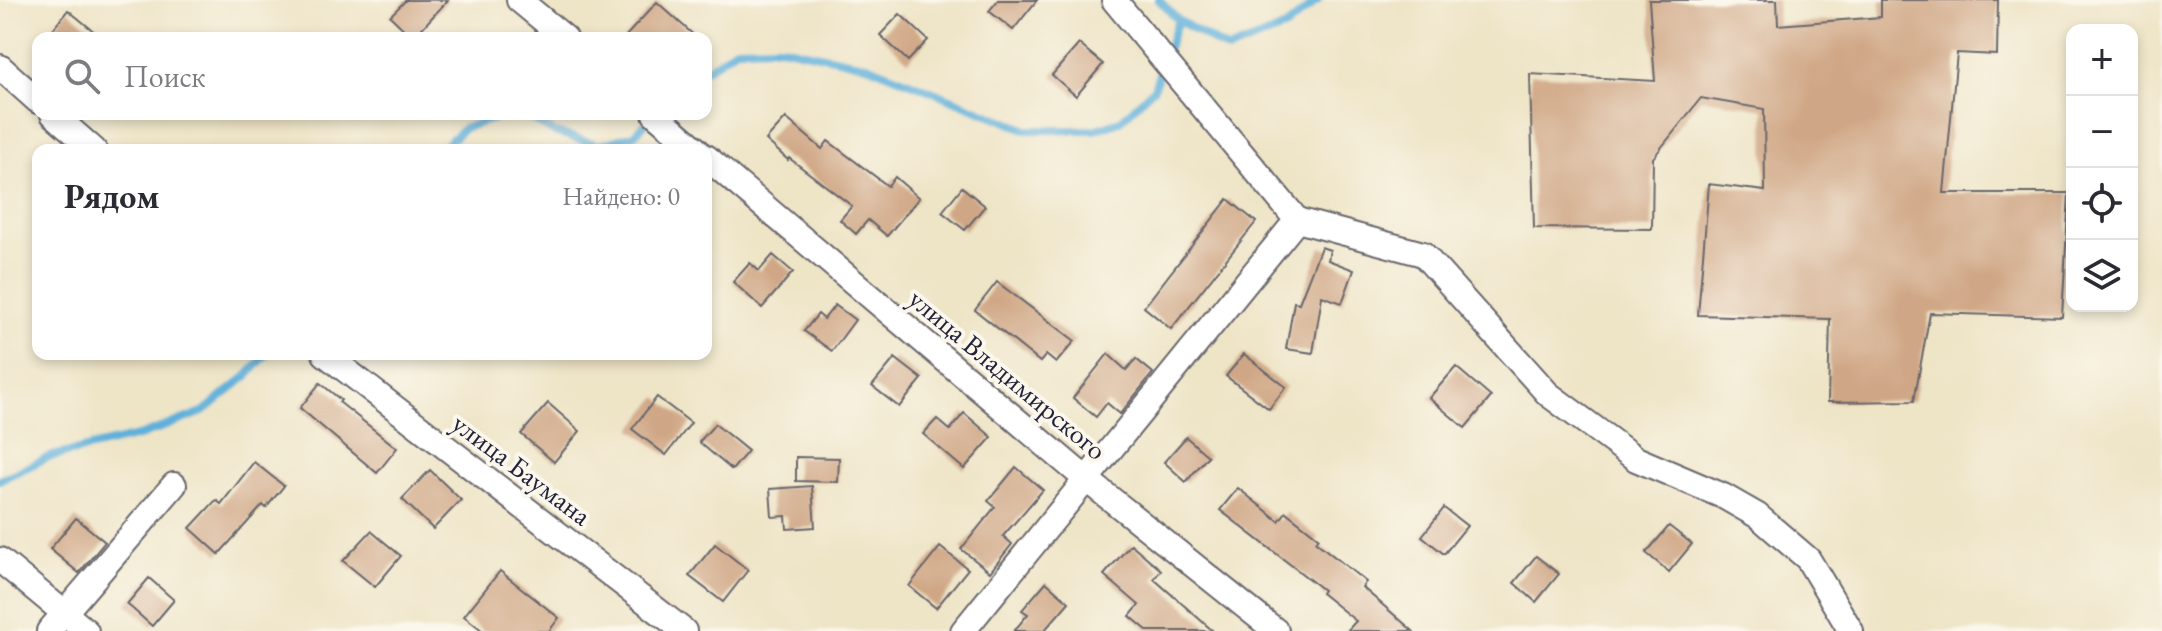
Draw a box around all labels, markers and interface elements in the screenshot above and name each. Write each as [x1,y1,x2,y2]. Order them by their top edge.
map controls [2066,24,2138,312]
button: + [2066,24,2138,96]
search box [32,32,712,120]
icon: search [60,54,104,98]
text: Поиск [124,57,206,96]
button: − [2066,96,2138,168]
button: locate [2066,168,2138,240]
text: Рядом [64,174,159,218]
text: Найдено: 0 [562,179,680,213]
button: layers [2066,240,2138,312]
street label: улица Владимирского [902,281,1114,467]
street label: улица Баумана [445,405,599,534]

